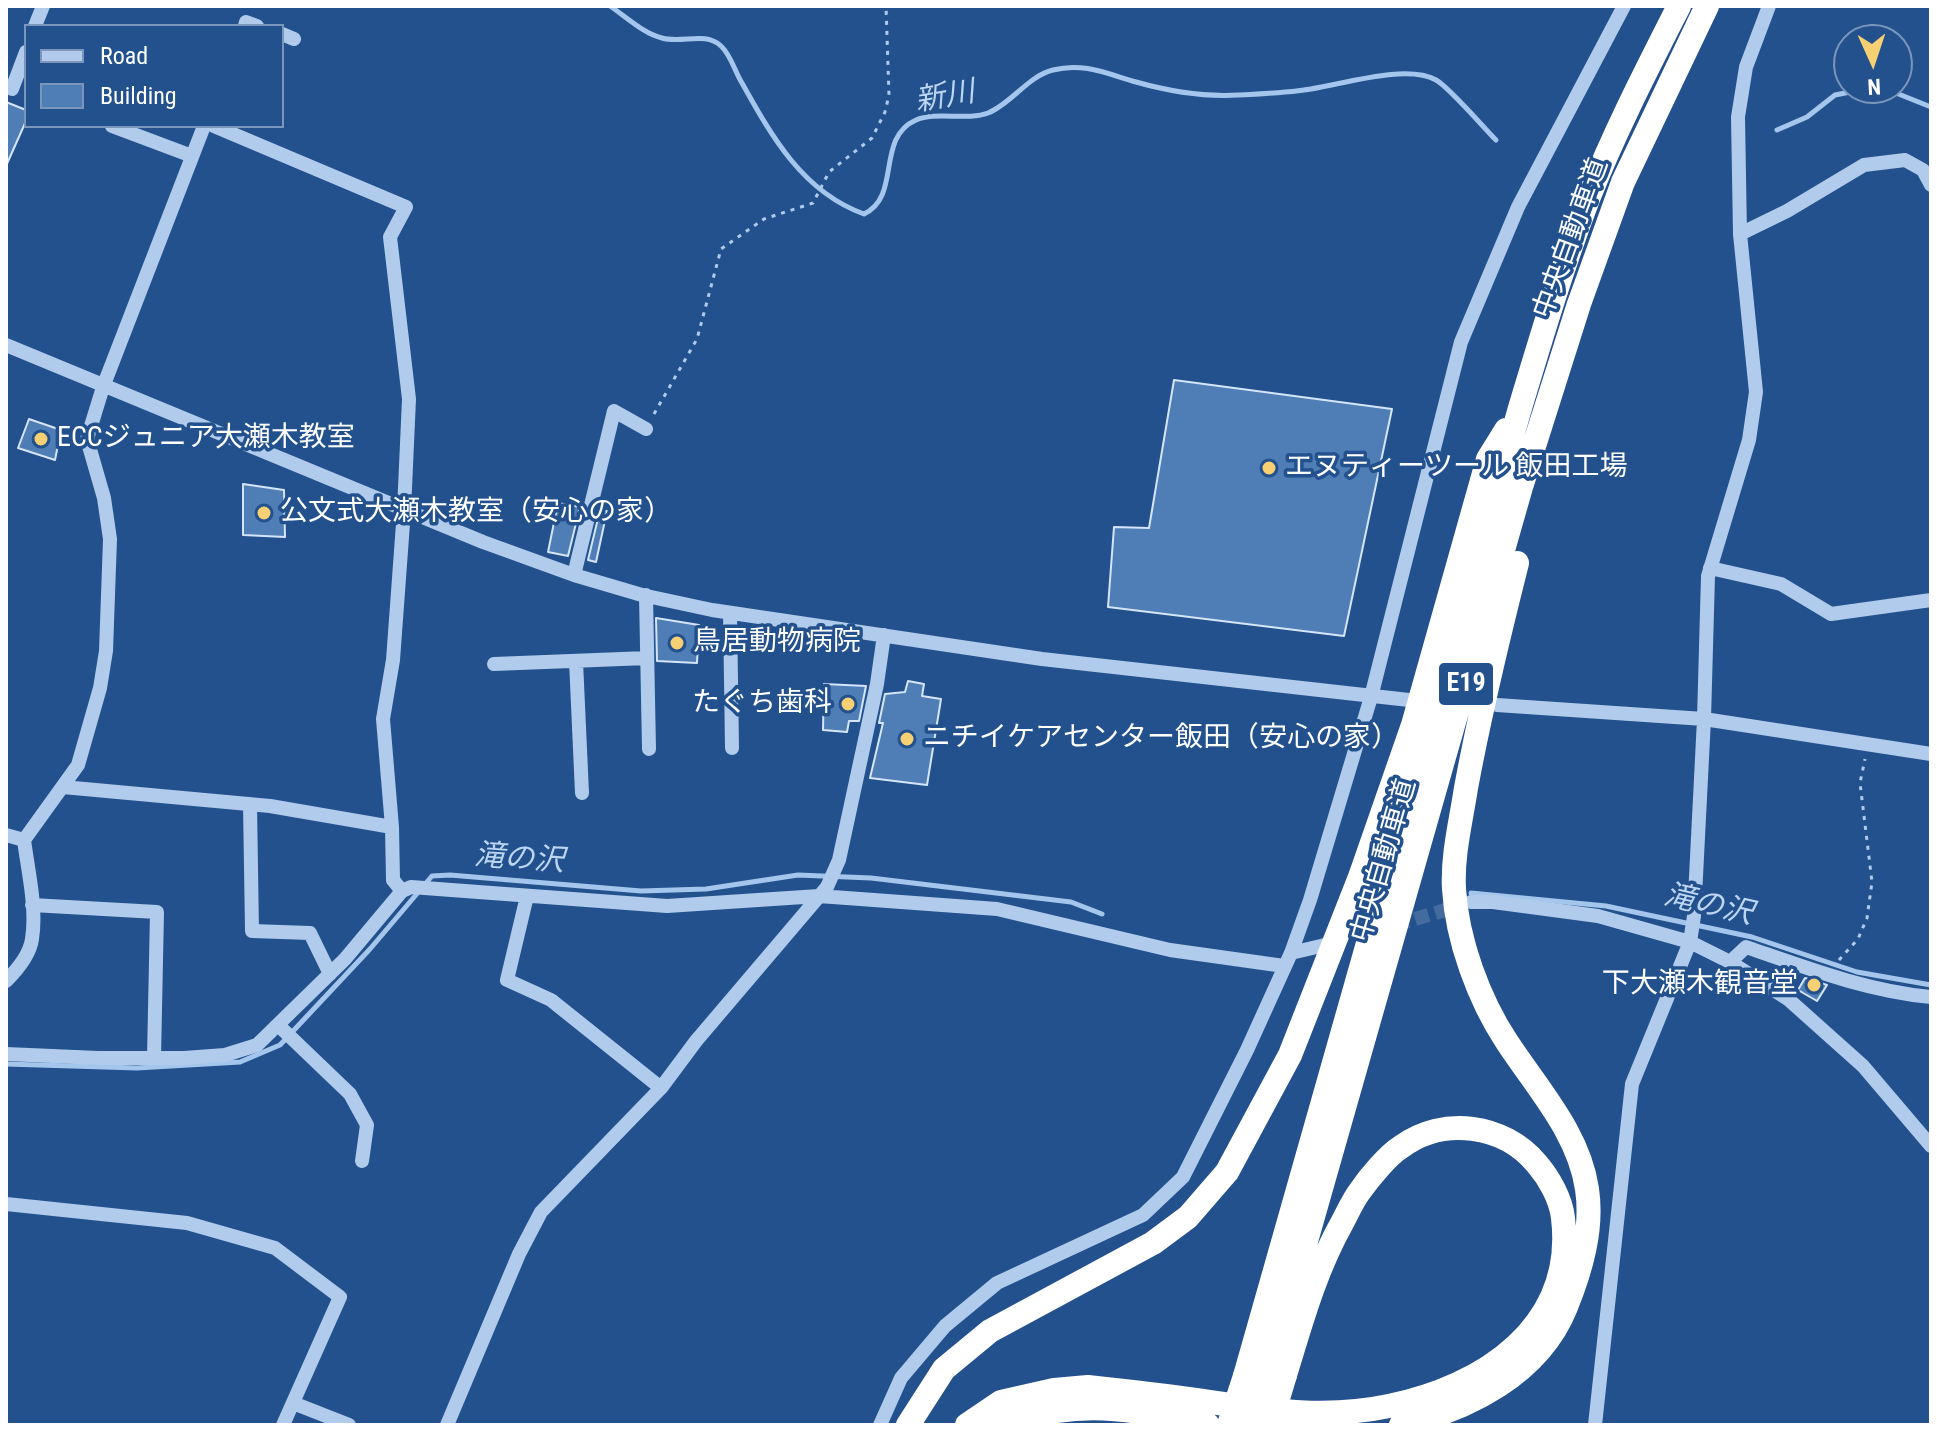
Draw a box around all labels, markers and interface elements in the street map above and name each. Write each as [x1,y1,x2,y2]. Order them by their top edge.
legend [24,24,284,128]
north arrow [1833,24,1913,104]
text: Road [100,42,148,70]
text: N [1867,74,1882,99]
water label: 新川 [912,75,978,121]
text: Building [100,82,177,110]
street label: 中央自動車道 [1527,154,1617,324]
place label: ECCジュニア大瀬木教室 [57,422,355,456]
marker: ECCジュニア大瀬木教室 [32,430,50,448]
place label: エヌティーツール 飯田工場 [1285,451,1627,485]
marker: エヌティーツール 飯田工場 [1260,459,1278,477]
place label: 公文式大瀬木教室（安心の家） [280,496,672,530]
marker: 公文式大瀬木教室（安心の家） [255,504,273,522]
place label: 鳥居動物病院 [693,626,861,660]
marker: 鳥居動物病院 [668,634,686,652]
road number: E19 [1438,662,1494,706]
place label: たぐち歯科 [692,687,832,721]
marker: たぐち歯科 [839,695,857,713]
place label: ニチイケアセンター飯田（安心の家） [923,722,1399,756]
marker: ニチイケアセンター飯田（安心の家） [898,730,916,748]
street label: 中央自動車道 [1346,776,1424,946]
water label: 滝の沢 [473,839,565,881]
water label: 滝の沢 [1660,878,1756,934]
place label: 下大瀬木観音堂 [1602,968,1798,1002]
marker: 下大瀬木観音堂 [1805,976,1823,994]

